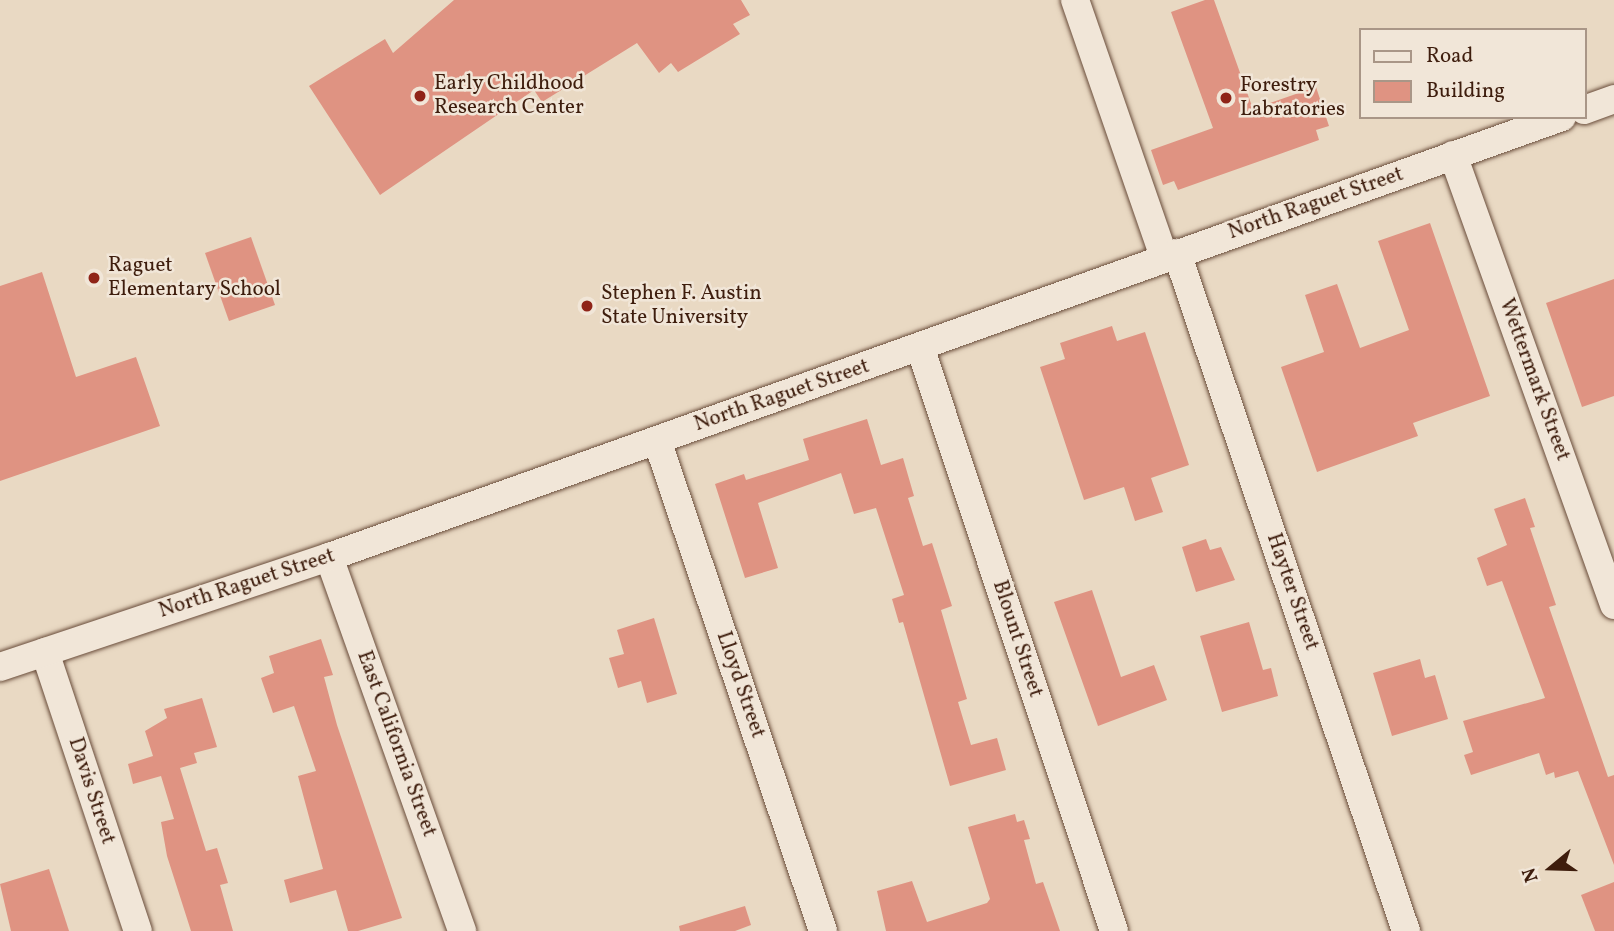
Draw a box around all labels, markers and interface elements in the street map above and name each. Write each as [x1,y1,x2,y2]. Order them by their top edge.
legend [1358,28,1586,119]
text: Road [1426,42,1473,71]
place label: Early Childhood Research Center [434,71,585,121]
place label: Forestry Labratories [1240,73,1345,123]
text: Building [1426,77,1505,106]
marker: Early Childhood Research Center [412,88,428,104]
marker: Forestry Labratories [1218,90,1234,106]
street label: North Raguet Street [1225,162,1407,246]
place label: Raguet Elementary School [108,253,282,303]
marker: Raguet Elementary School [86,270,102,286]
place label: Stephen F. Austin State University [601,281,762,331]
street label: Wettermark Street [1493,295,1575,465]
marker: Stephen F. Austin State University [579,298,595,314]
street label: North Raguet Street [691,354,873,438]
street label: Hayter Street [1260,530,1324,654]
street label: North Raguet Street [156,544,338,624]
street label: Blount Street [986,577,1048,701]
street label: Lloyd Street [710,628,770,742]
street label: East California Street [351,648,441,840]
street label: Davis Street [62,734,120,848]
north arrow [1516,833,1586,903]
text: N [1517,864,1546,886]

